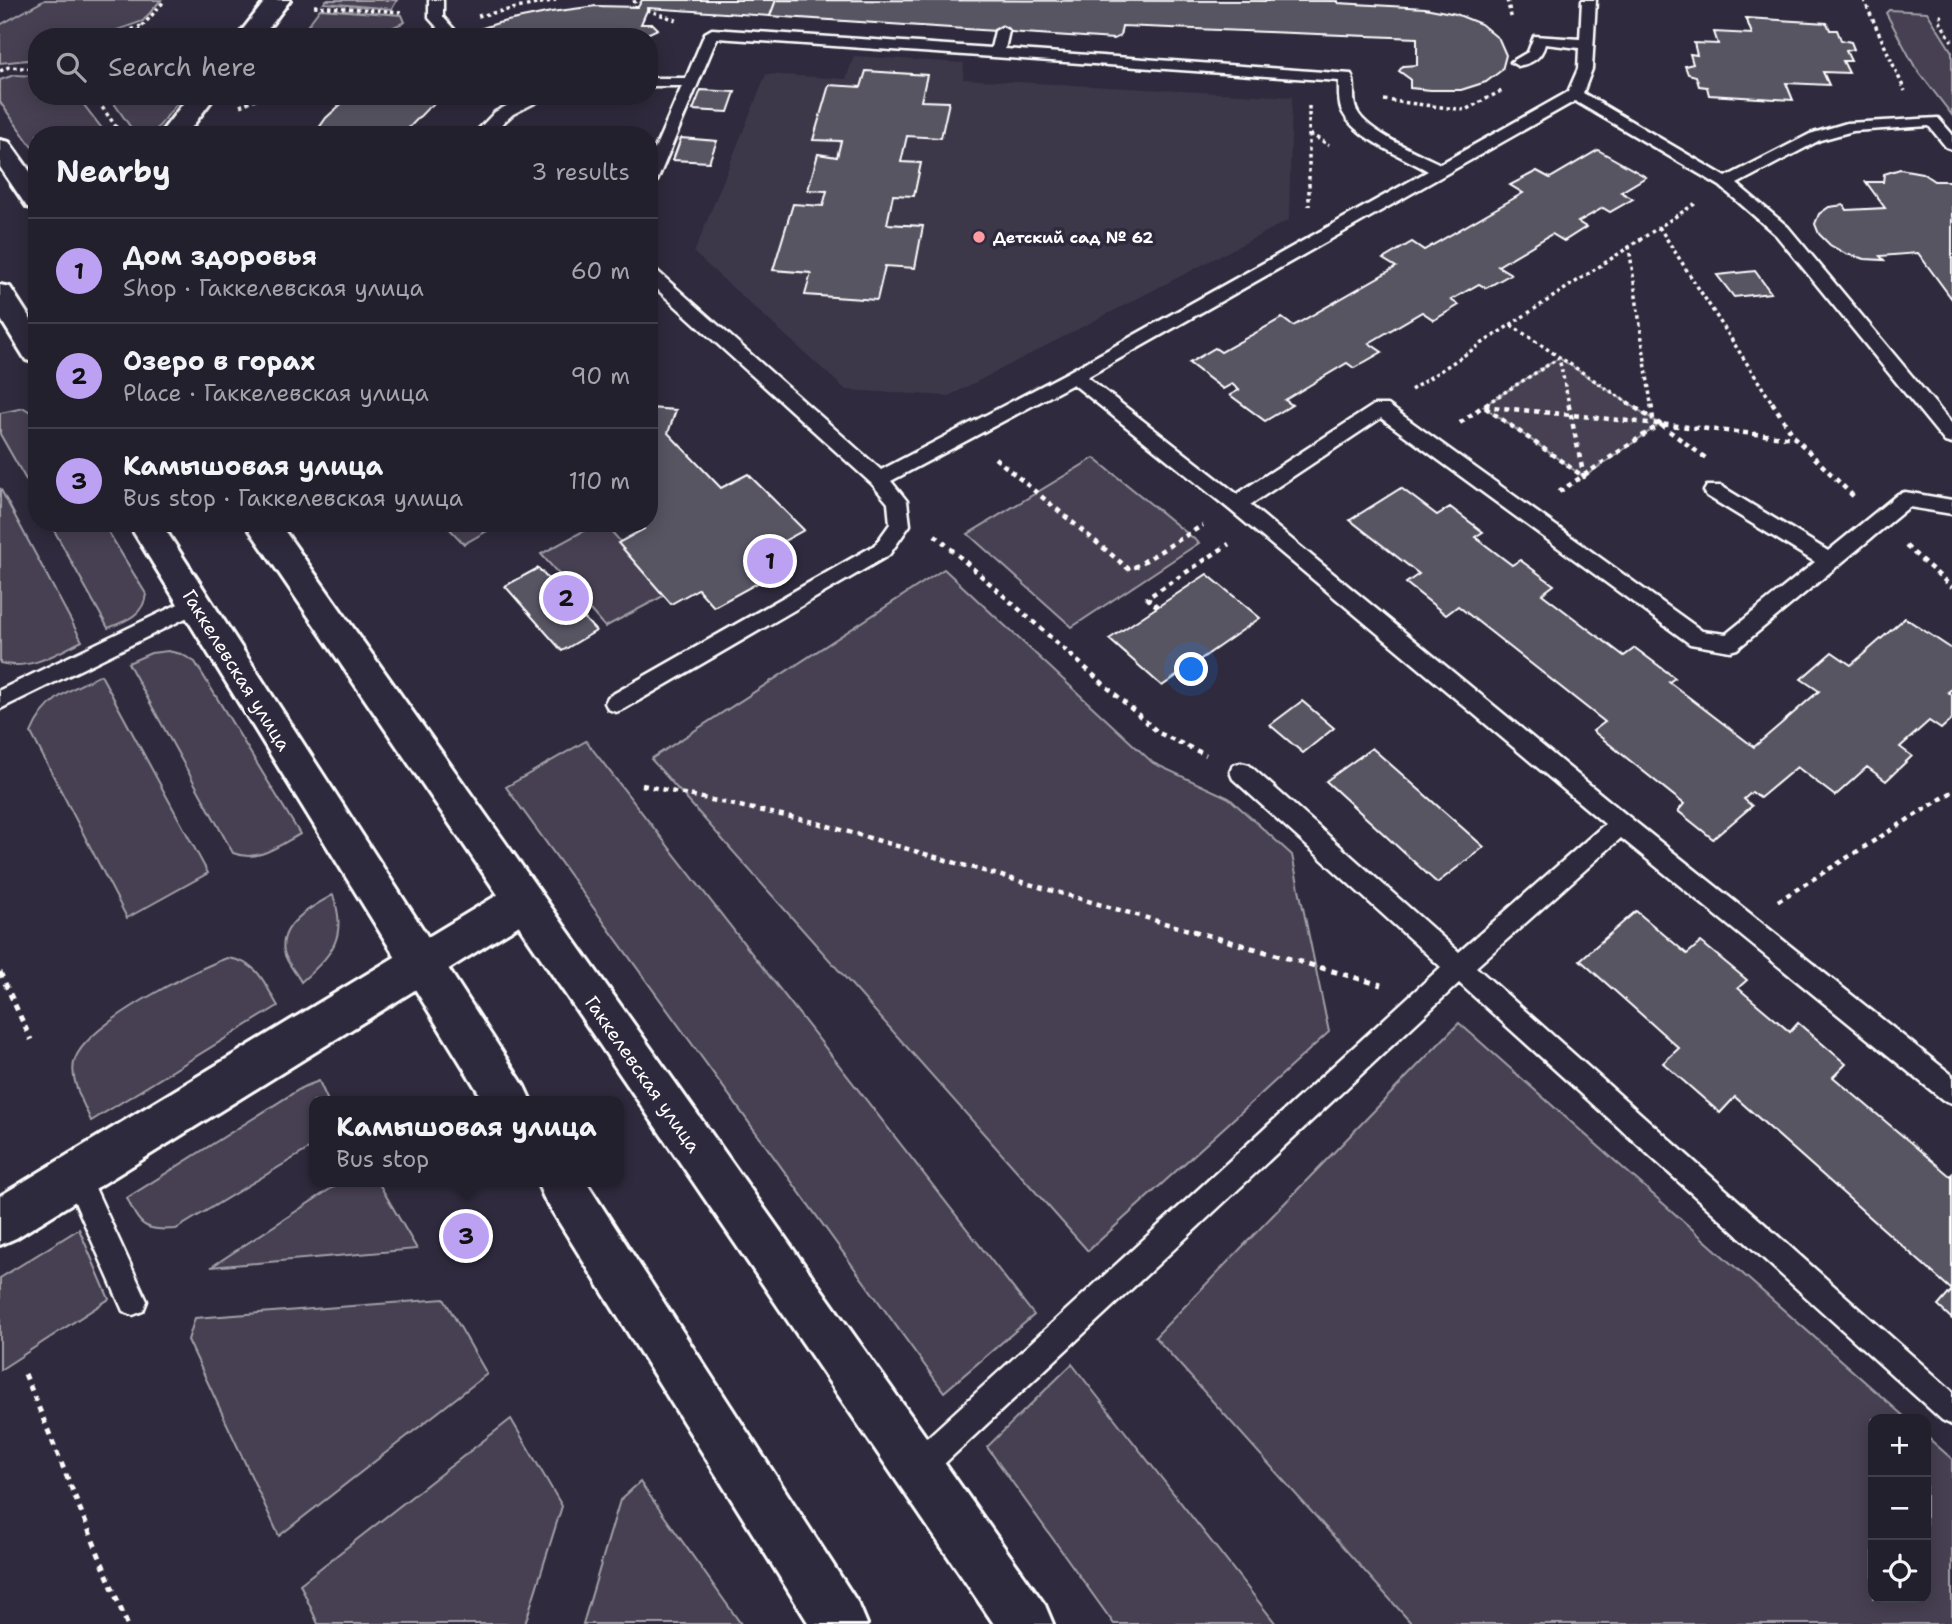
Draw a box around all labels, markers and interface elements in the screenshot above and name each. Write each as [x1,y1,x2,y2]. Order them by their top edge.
search box [28,28,658,105]
icon: search [52,48,90,86]
text: Search here [108,49,257,84]
text: Nearby [56,151,171,192]
text: 3 results [531,157,630,187]
place label: Детский сад № 62 [993,227,1154,248]
marker: Детский сад № 62 [971,229,987,245]
text: Дом здоровья [123,238,317,273]
text: 1 [74,256,84,286]
text: 60 m [571,256,630,286]
text: Shop · Гаккелевская улица [123,273,424,303]
text: Озеро в горах [123,343,315,378]
text: 2 [71,361,87,391]
text: 90 m [570,361,630,391]
text: Place · Гаккелевская улица [123,378,429,408]
text: Камышовая улица [123,448,383,483]
text: 3 [71,466,87,496]
text: 110 m [568,466,630,496]
text: Bus stop · Гаккелевская улица [123,483,463,513]
pin: 1 [747,535,793,587]
pin: 2 [543,572,589,624]
street label: Гаккелевская улица [177,585,297,756]
your location [1174,652,1208,686]
street label: Гаккелевская улица [579,991,706,1158]
popup [309,1096,624,1187]
text: Камышовая улица [336,1109,597,1144]
text: Bus stop [336,1144,429,1174]
pin: 3 [443,1210,489,1262]
map controls [1868,1414,1931,1603]
button: + [1868,1414,1931,1477]
button: − [1868,1477,1931,1540]
button: locate [1868,1540,1931,1603]

